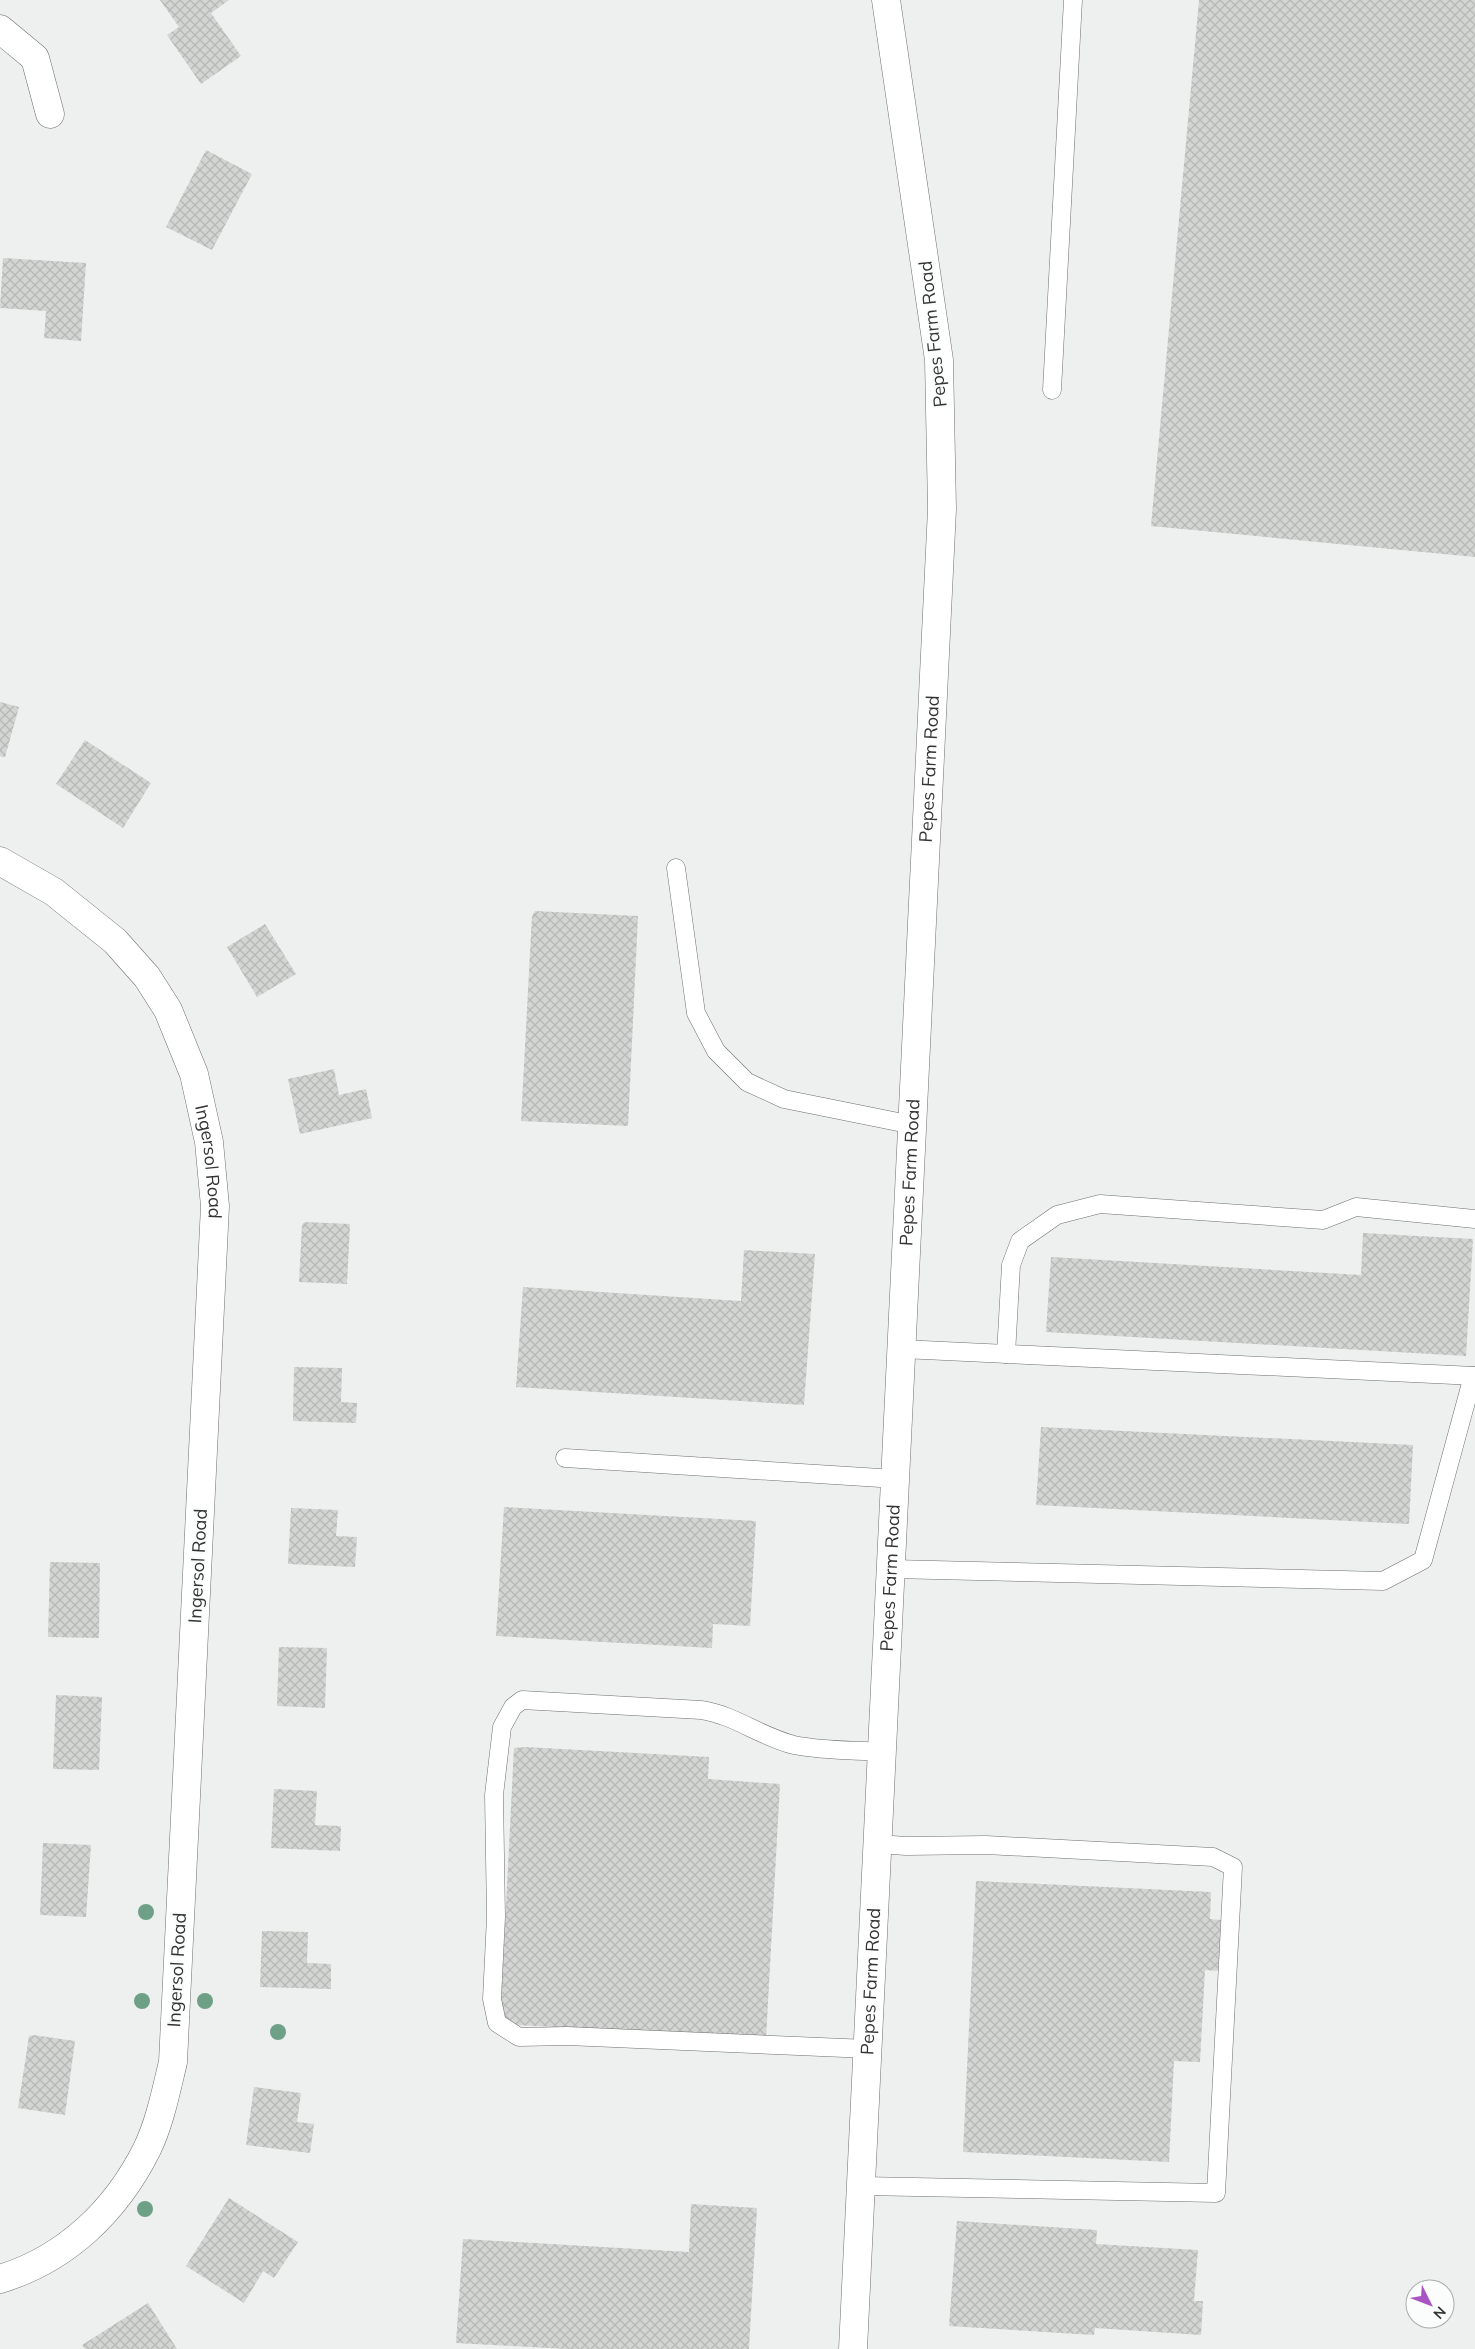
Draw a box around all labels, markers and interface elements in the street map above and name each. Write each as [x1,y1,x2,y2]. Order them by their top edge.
street label: Pepes Farm Road [913,260,952,408]
street label: Pepes Farm Road [914,695,944,843]
street label: Pepes Farm Road [894,1098,924,1246]
street label: Ingersol Road [190,1102,227,1219]
street label: Pepes Farm Road [875,1504,905,1652]
street label: Ingersol Road [183,1508,212,1624]
street label: Pepes Farm Road [855,1907,885,2055]
street label: Ingersol Road [162,1912,191,2028]
north arrow [1405,2279,1455,2329]
text: N [1429,2303,1450,2323]

